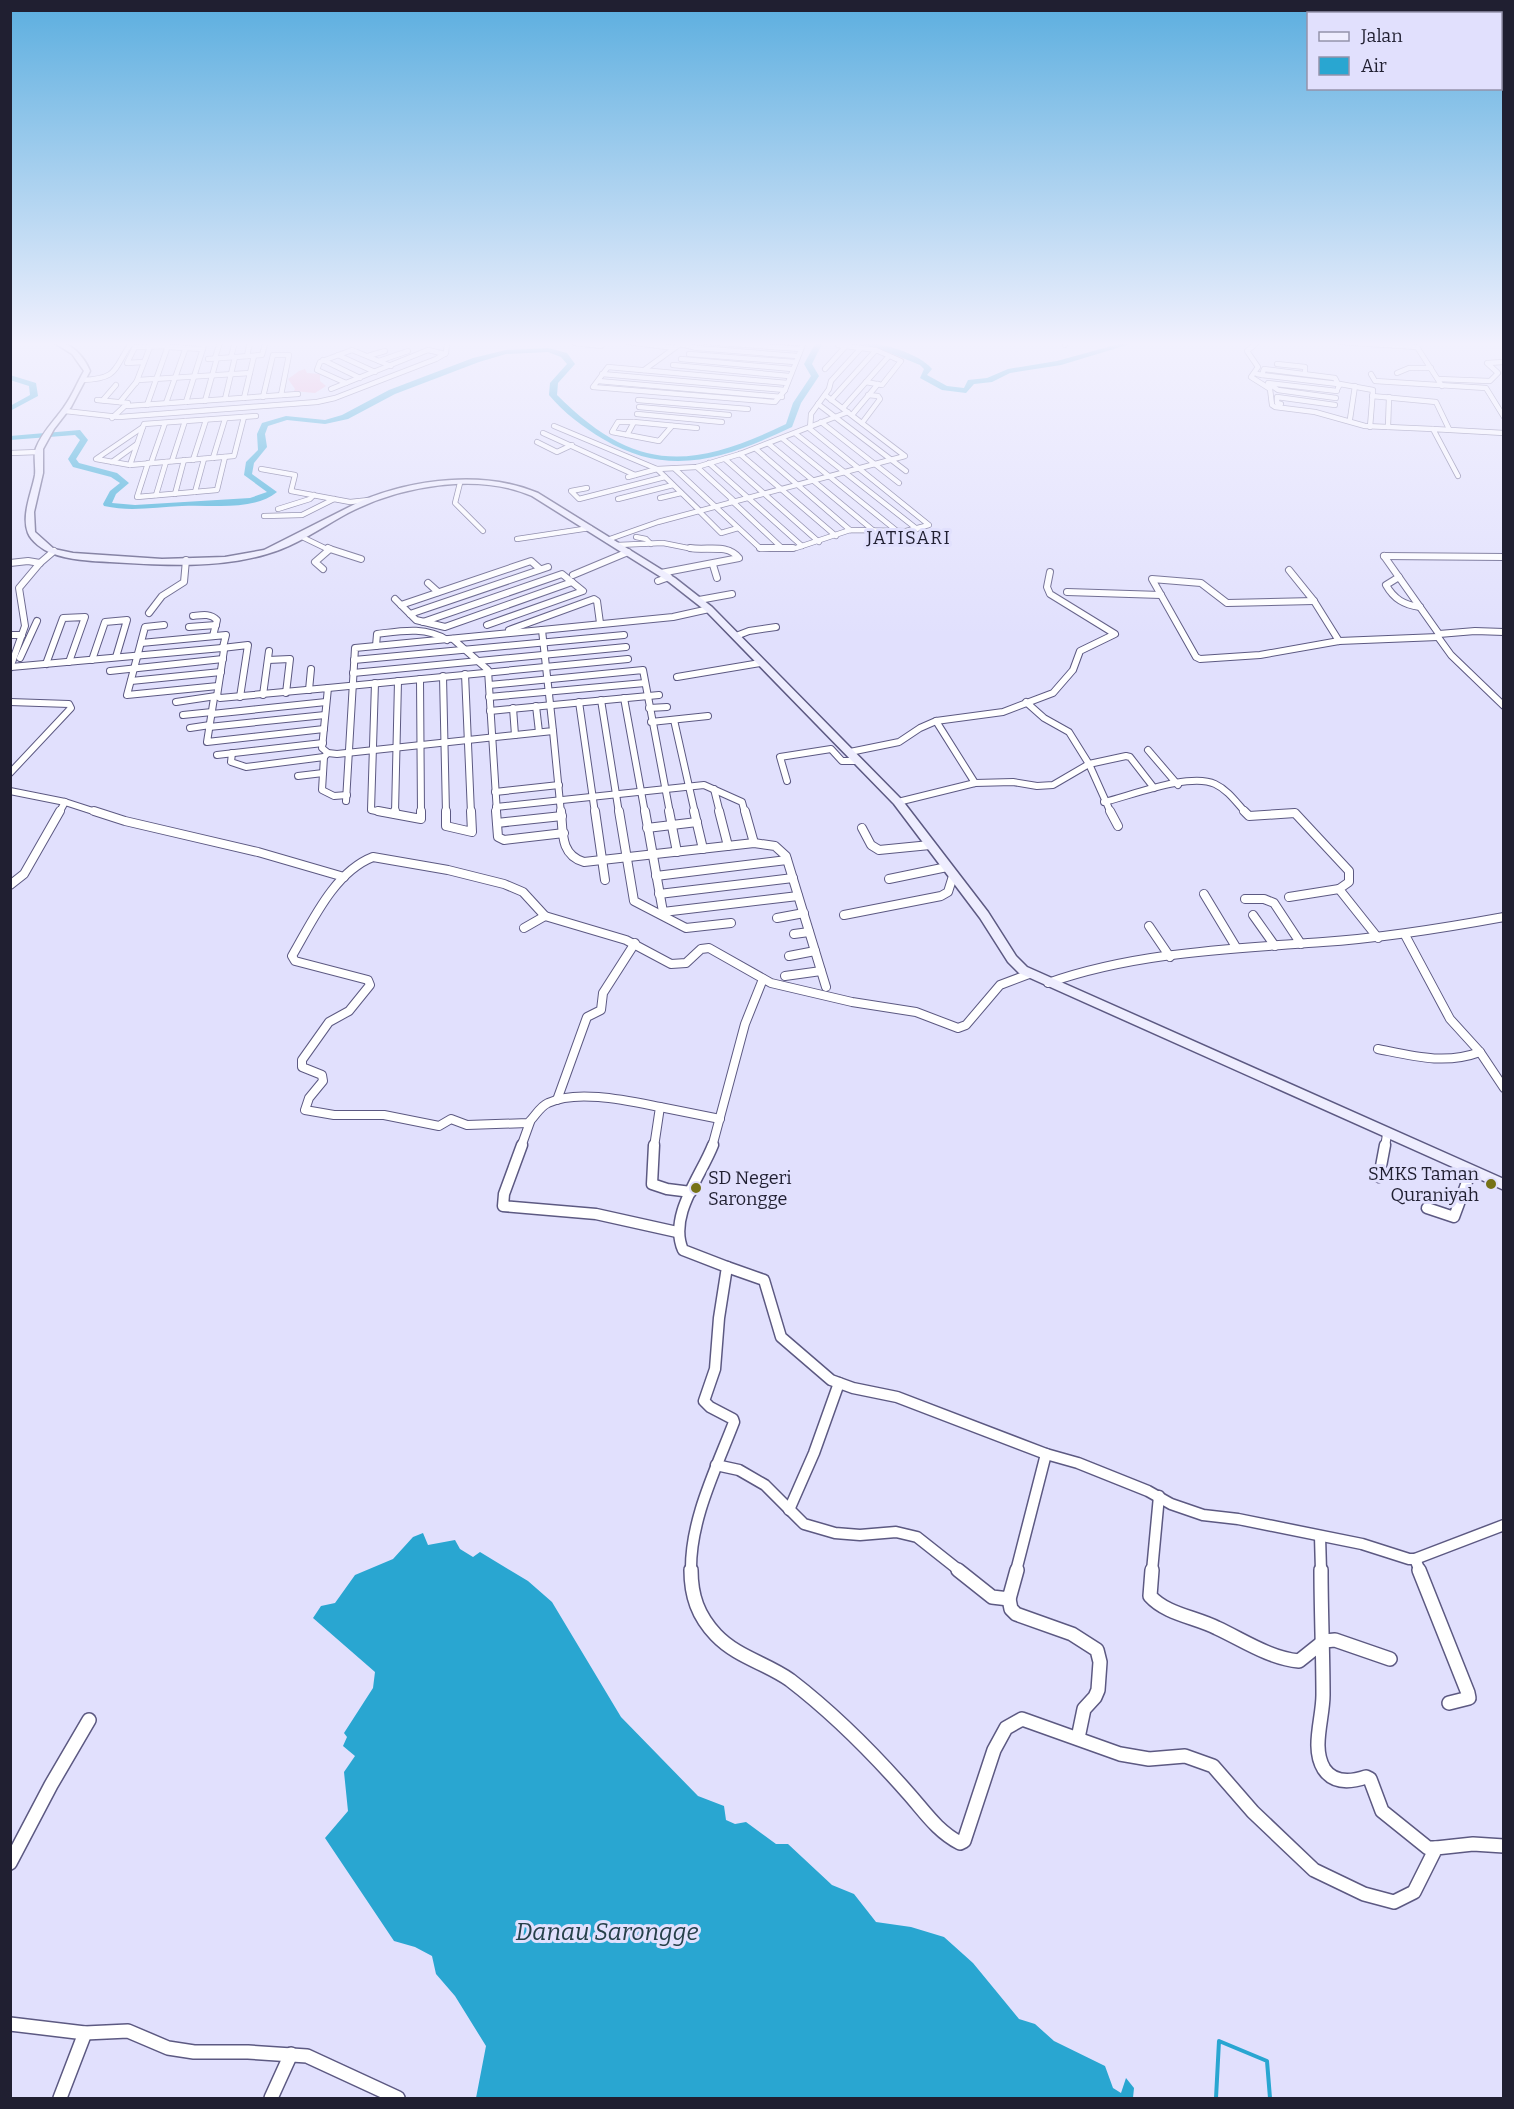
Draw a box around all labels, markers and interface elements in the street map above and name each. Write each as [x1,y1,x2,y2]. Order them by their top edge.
legend [1307,12,1502,90]
text: Jalan [1360,25,1403,47]
text: Air [1361,55,1387,77]
district label: JATISARI [866,527,951,549]
place label: SMKS Taman Quraniyah [1368,1163,1480,1206]
place label: SD Negeri Sarongge [708,1167,792,1210]
marker: SMKS Taman Quraniyah [1484,1177,1498,1191]
marker: SD Negeri Sarongge [689,1181,703,1195]
water label: Danau Sarongge [515,1918,699,1946]

